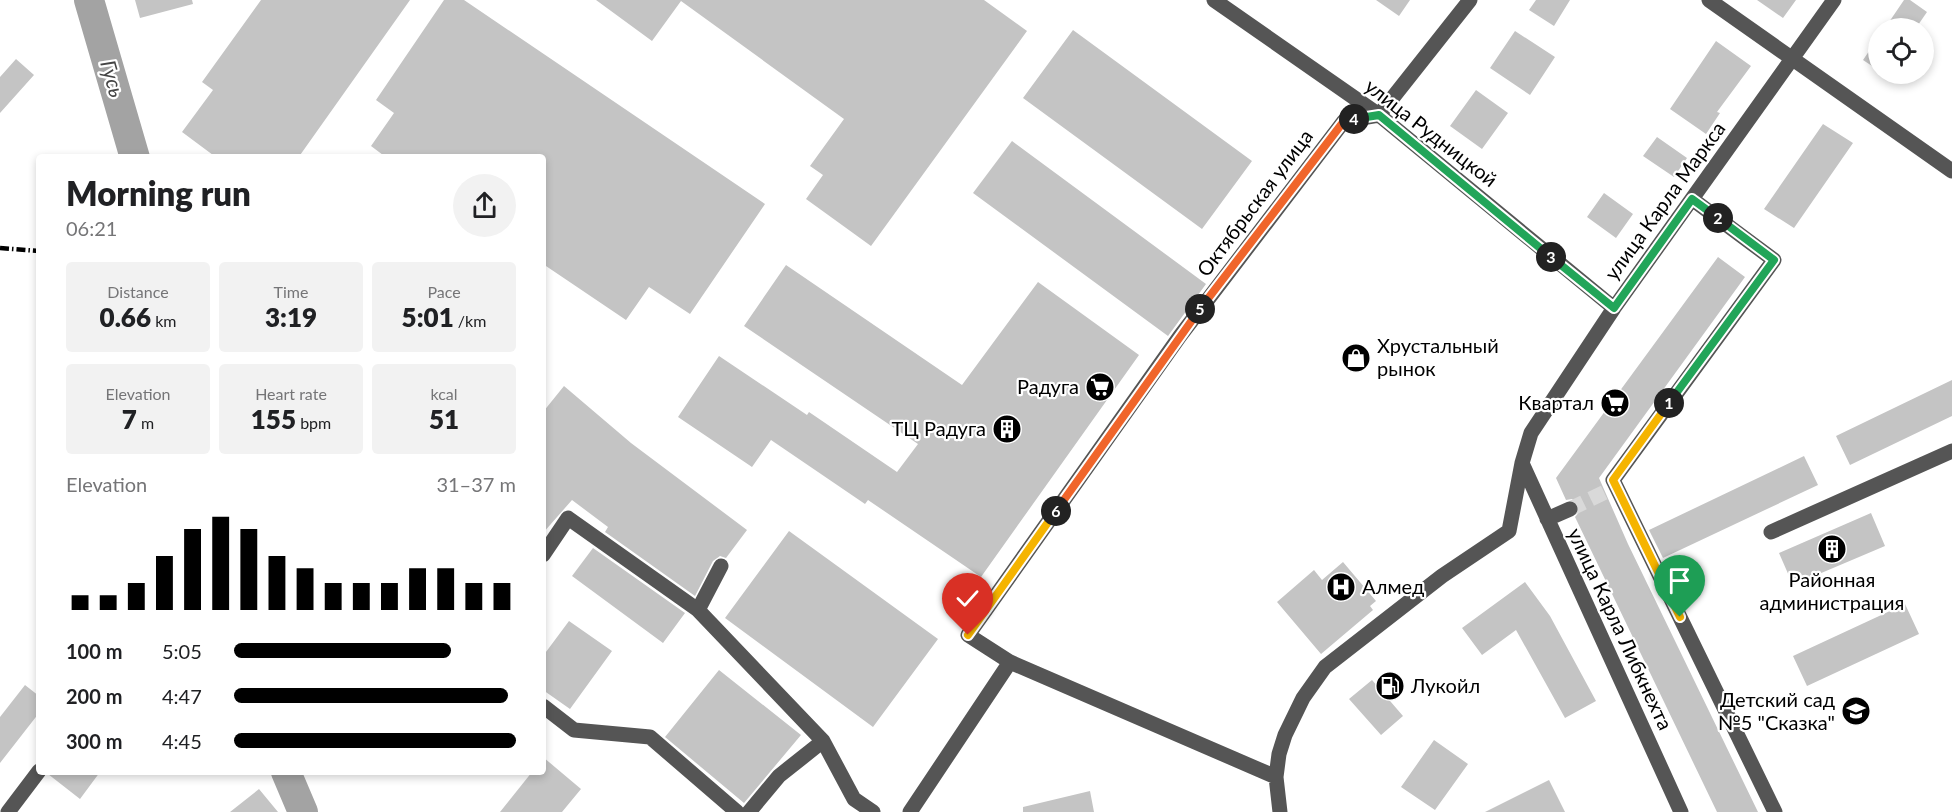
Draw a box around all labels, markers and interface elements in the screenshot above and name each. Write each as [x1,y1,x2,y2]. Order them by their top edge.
map controls [1868,18,1934,84]
button: locate [1868,18,1934,84]
water label: Гусь [96,57,131,100]
street label: улица Рудницкой [1361,73,1503,191]
pin: 4 [1339,104,1369,134]
text: 4 [1349,109,1359,128]
street label: улица Карла Маркса [1599,117,1730,284]
street label: Октябрьская улица [1191,124,1317,281]
text: Morning run [66,173,251,213]
button: share [453,174,516,237]
pin: 2 [1703,203,1733,233]
text: 2 [1713,208,1723,227]
text: 06:21 [66,216,117,240]
pin: 3 [1536,242,1566,272]
text: 3 [1546,247,1556,266]
text: Distance [107,282,169,301]
text: Time [274,282,308,301]
text: Pace [427,282,461,301]
pin: 5 [1185,294,1215,324]
text: 5 [1195,299,1205,318]
text: 0.66 [100,301,151,333]
text: 3:19 [265,301,317,333]
text: 5:01 [402,301,454,333]
text: km [151,311,176,330]
text: /km [454,311,486,330]
place label: Хрустальный рынок [1377,333,1499,380]
shop icon: Хрустальный рынок [1340,342,1372,374]
supermarket icon: Радуга [1084,371,1116,403]
place label: Радуга [1017,374,1079,398]
text: Elevation [106,384,171,403]
text: Heart rate [255,384,327,403]
text: kcal [430,384,458,403]
supermarket icon: Квартал [1599,387,1631,419]
pin: 1 [1654,388,1684,418]
place label: Квартал [1518,390,1594,414]
text: 1 [1664,393,1674,412]
text: 7 [122,403,137,435]
text: 155 [251,403,296,435]
text: 51 [429,403,459,435]
text: m [137,413,154,432]
text: bpm [296,413,331,432]
building icon: ТЦ Радуга [991,413,1023,445]
place label: ТЦ Радуга [892,416,986,440]
text: Elevation [66,472,147,496]
text: 31–37 m [436,472,516,496]
pin: 6 [1041,496,1071,526]
text: 6 [1051,501,1061,520]
street label: улица Карла Либкнехта [1564,524,1678,733]
building icon: Районная администрация [1816,533,1848,565]
pin [1654,555,1705,617]
icon: arrive [1663,564,1696,597]
place label: Районная администрация [1760,567,1904,614]
hospital icon: Алмед [1325,571,1357,603]
pin [942,573,993,635]
place label: Алмед [1362,574,1424,598]
icon: check [951,582,984,615]
text: 100 m [66,639,122,663]
text: 5:05 [162,639,202,663]
fuel station icon: Лукойл [1374,670,1406,702]
place label: Лукойл [1410,673,1480,697]
text: 200 m [66,684,122,708]
text: 4:47 [162,684,202,708]
place label: Детский сад №5 "Сказка" [1718,687,1835,734]
school or university icon: Детский сад №5 "Сказка" [1840,695,1872,727]
text: 300 m [66,729,122,753]
text: 4:45 [162,729,202,753]

